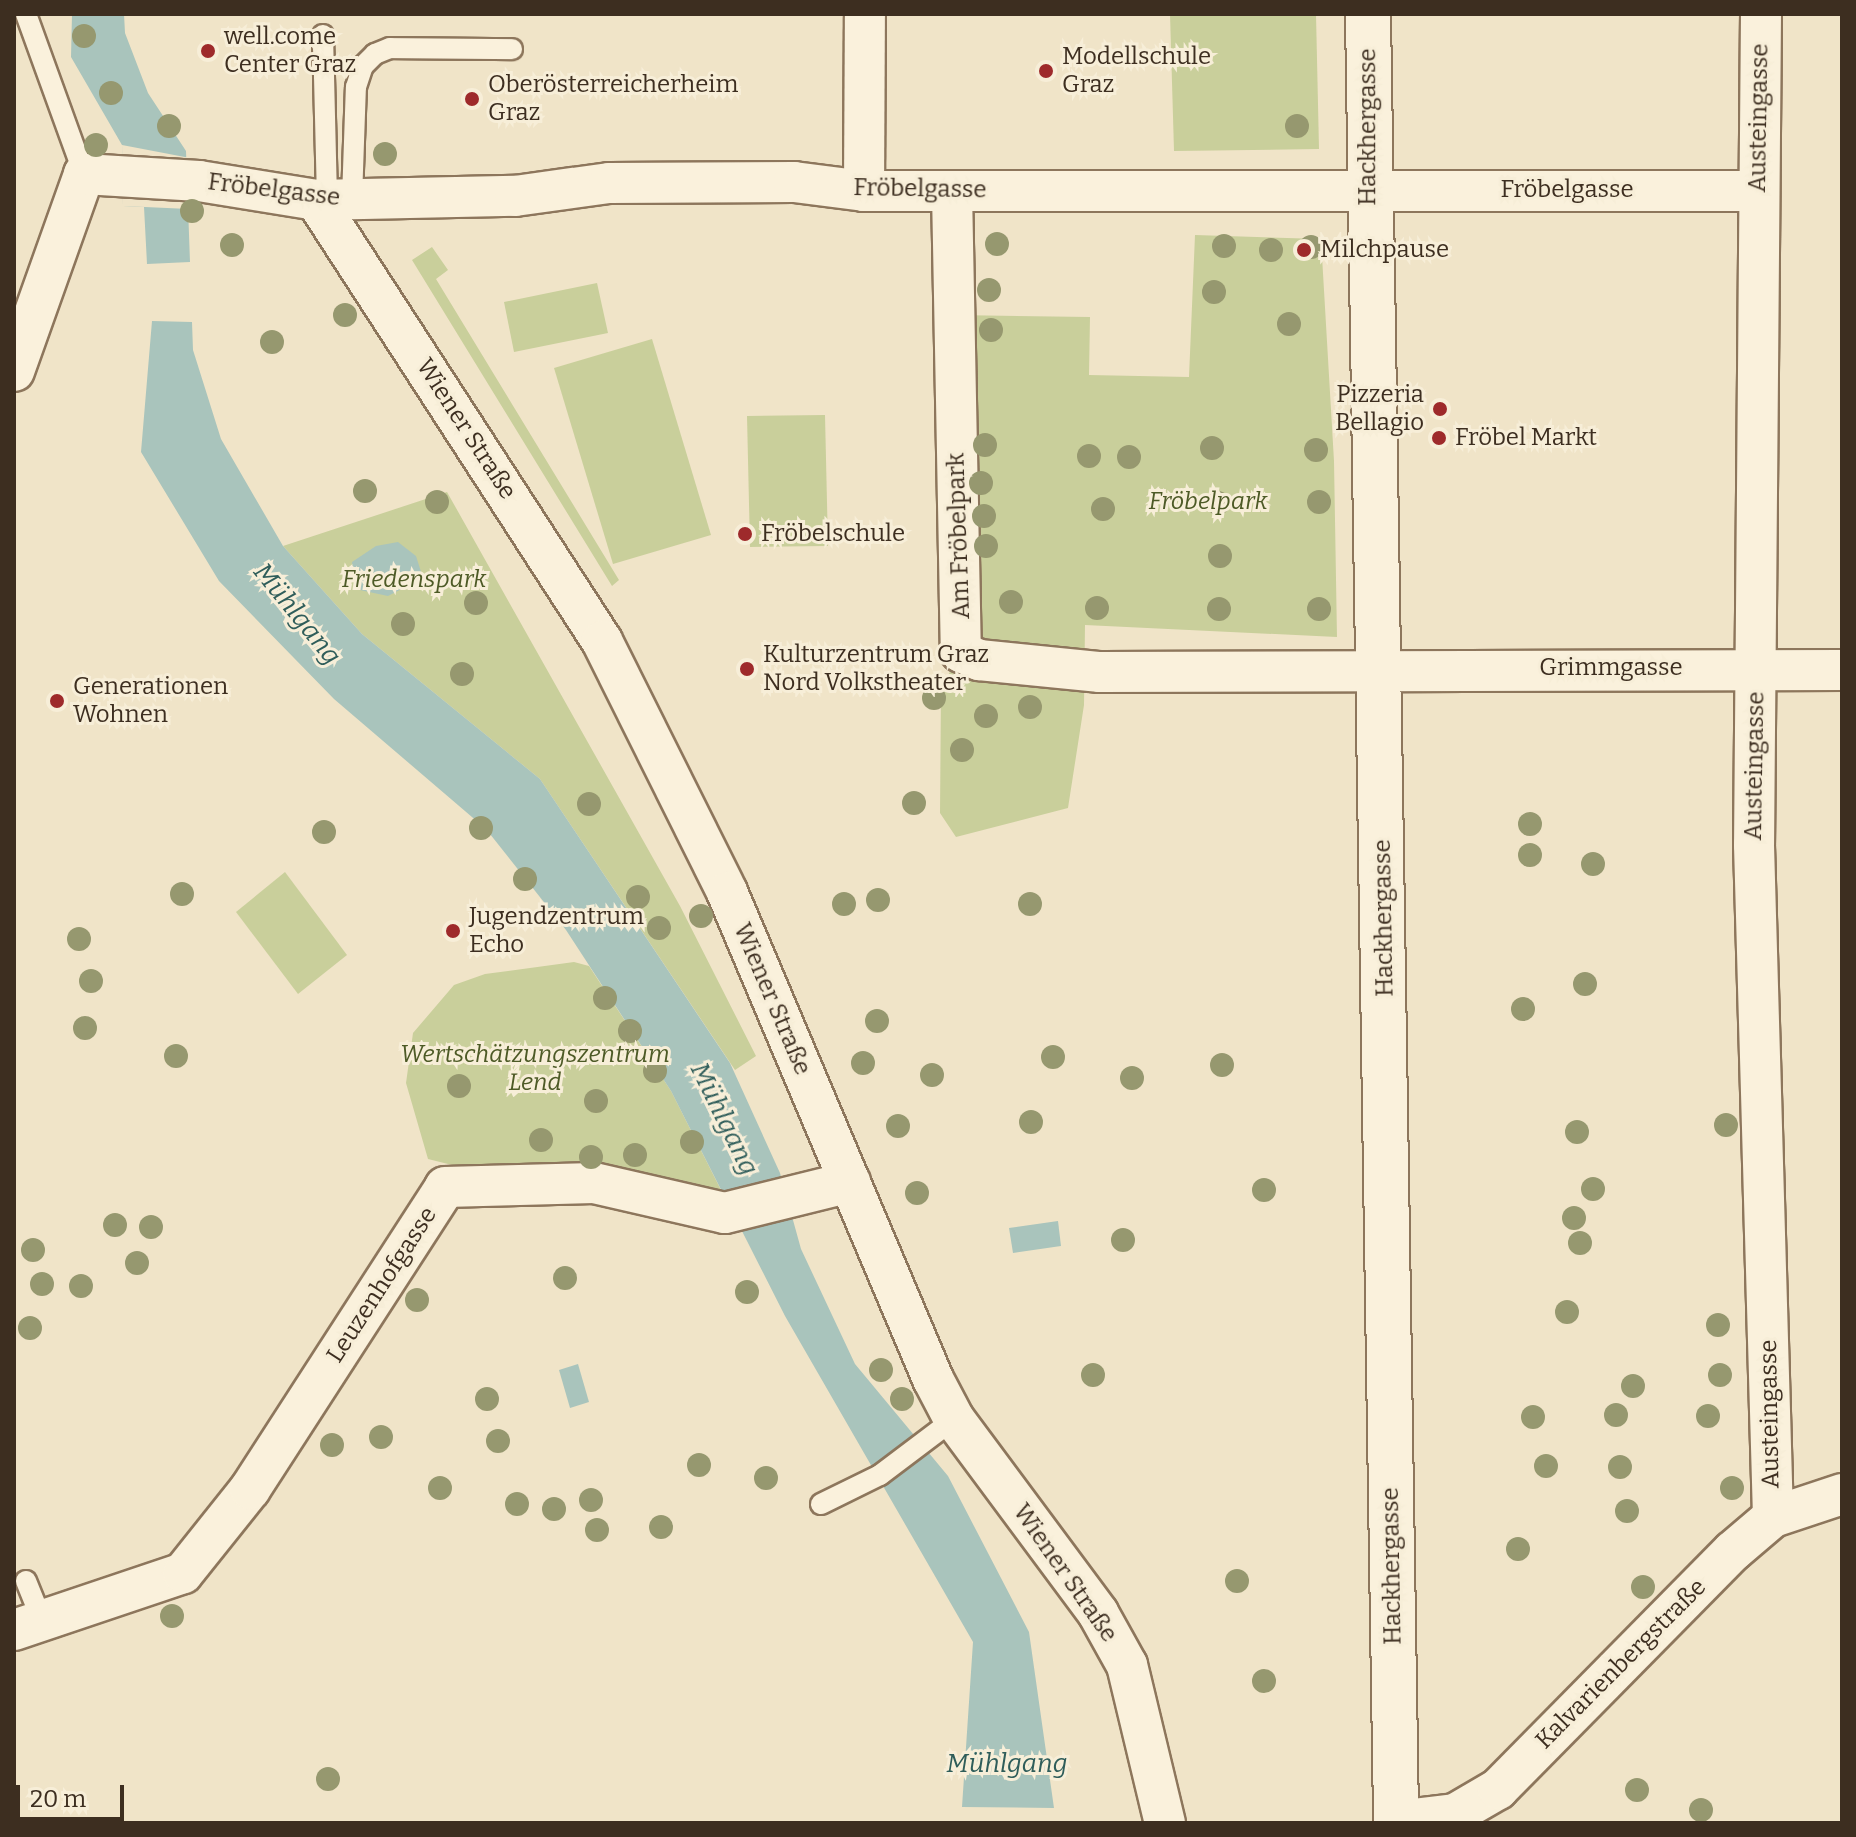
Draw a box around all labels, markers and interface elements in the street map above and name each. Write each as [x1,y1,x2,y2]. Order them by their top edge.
place label: well.come Center Graz [224,23,356,79]
marker: well.come Center Graz [199,42,217,60]
place label: Modellschule Graz [1062,43,1211,99]
street label: Austeingasse [1743,43,1775,193]
street label: Hackhergasse [1354,48,1382,206]
marker: Modellschule Graz [1037,62,1055,80]
place label: Oberösterreicherheim Graz [488,71,738,127]
marker: Oberösterreicherheim Graz [463,90,481,108]
street label: Fröbelgasse [206,168,342,212]
street label: Fröbelgasse [853,173,987,205]
street label: Fröbelgasse [1500,176,1634,204]
place label: Milchpause [1320,236,1449,264]
marker: Milchpause [1295,241,1313,259]
street label: Wiener Straße [410,353,522,505]
place label: Pizzeria Bellagio [1335,381,1424,437]
marker: Pizzeria Bellagio [1431,400,1449,418]
place label: Fröbel Markt [1455,424,1597,452]
marker: Fröbel Markt [1430,429,1448,447]
street label: Am Fröbelpark [942,452,976,620]
park label: Fröbelpark [1148,488,1268,516]
place label: Fröbelschule [761,520,905,548]
marker: Fröbelschule [736,525,754,543]
water label: Mühlgang [247,557,347,671]
park label: Friedenspark [342,566,486,594]
place label: Kulturzentrum Graz Nord Volkstheater [763,641,989,697]
street label: Grimmgasse [1539,654,1683,682]
marker: Kulturzentrum Graz Nord Volkstheater [738,660,756,678]
place label: Generationen Wohnen [73,673,228,729]
street label: Austeingasse [1739,691,1771,841]
marker: Generationen Wohnen [48,692,66,710]
street label: Hackhergasse [1368,839,1400,997]
place label: Jugendzentrum Echo [469,903,644,959]
street label: Wiener Straße [727,919,817,1079]
marker: Jugendzentrum Echo [444,922,462,940]
park label: Wertschätzungszentrum Lend [400,1041,670,1097]
water label: Mühlgang [683,1058,765,1180]
street label: Leuzenhofgasse [321,1202,443,1368]
street label: Austeingasse [1754,1339,1786,1489]
street label: Hackhergasse [1376,1487,1408,1645]
street label: Wiener Straße [1007,1498,1123,1648]
street label: Kalvarienbergstraße [1530,1573,1712,1755]
water label: Mühlgang [946,1748,1068,1780]
scale bar [20,1769,128,1819]
text: 20 m [30,1785,86,1813]

